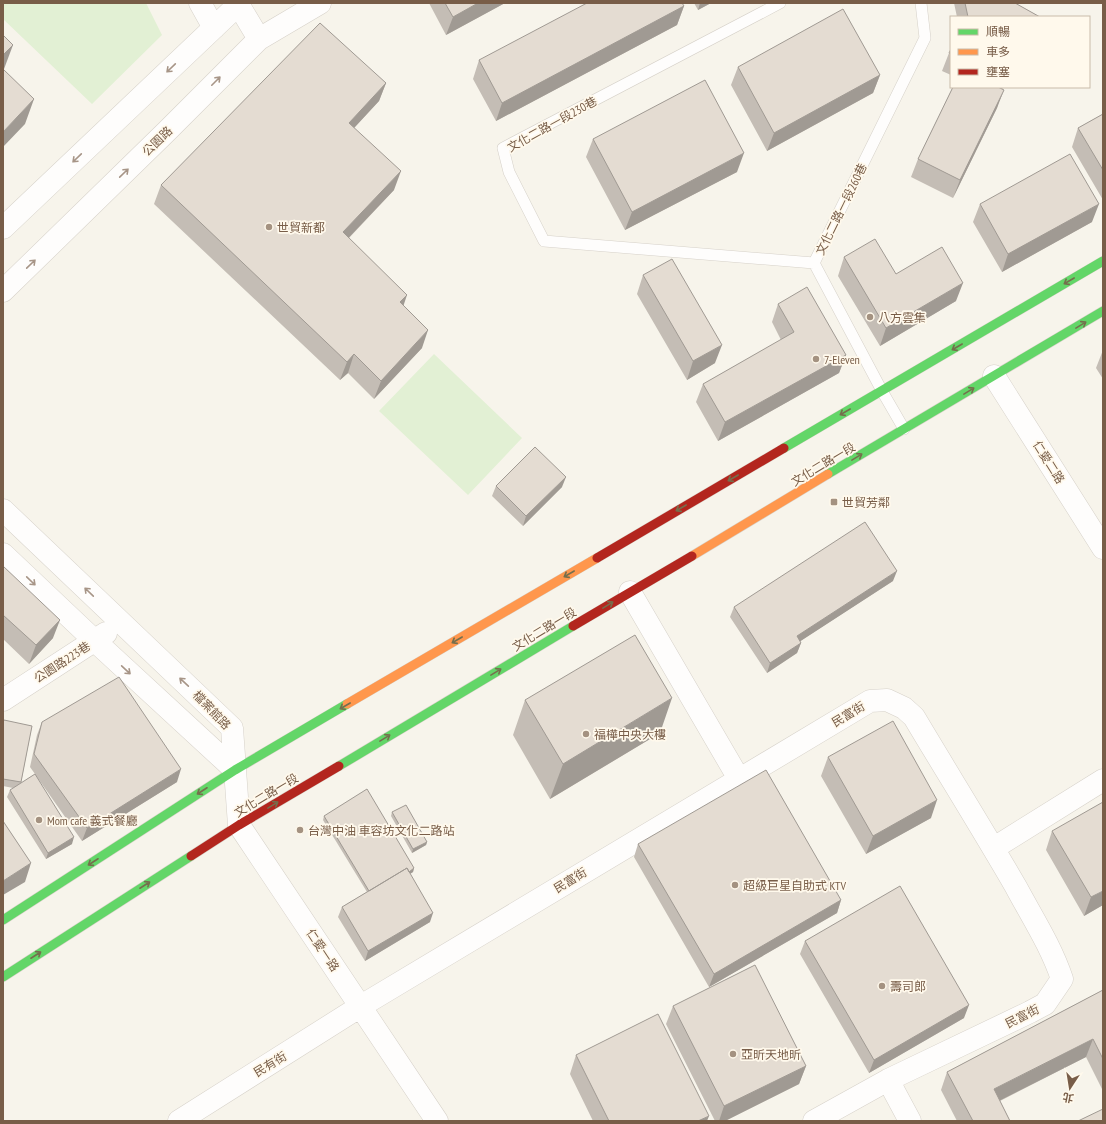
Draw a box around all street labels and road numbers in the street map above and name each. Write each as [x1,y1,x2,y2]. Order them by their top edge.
street label: 文化二路一段230巷 [505,93,599,155]
street label: 公園路 [139,123,175,159]
street label: 文化二路一段260巷 [812,161,870,257]
street label: 仁愛二路 [1030,438,1068,486]
street label: 文化二路一段 [788,439,858,489]
street label: 文化二路一段 [509,604,579,654]
street label: 公園路223巷 [31,638,93,686]
street label: 檔案館路 [190,688,234,732]
street label: 民富街 [829,698,867,730]
street label: 文化二路一段 [231,770,301,820]
street label: 民富街 [551,864,589,896]
street label: 仁愛一路 [303,926,343,974]
street label: 民富街 [1003,1001,1041,1031]
street label: 民有街 [251,1048,289,1080]

